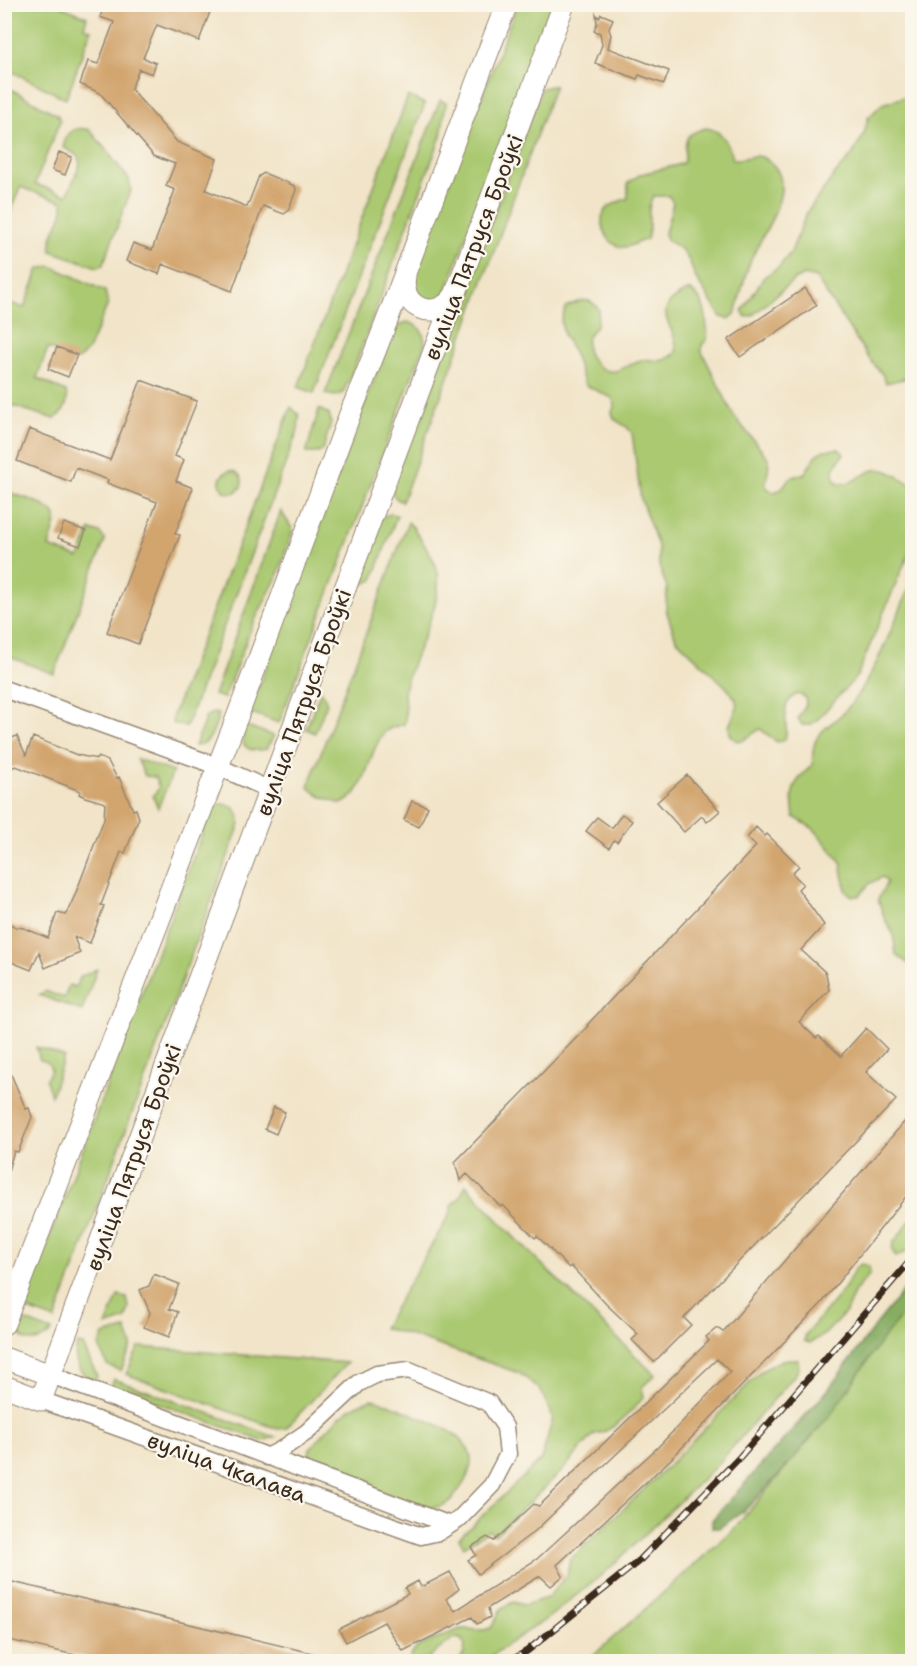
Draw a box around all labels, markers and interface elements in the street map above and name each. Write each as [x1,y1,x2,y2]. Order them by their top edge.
street label: вуліца Пятруся Броўкі [417,130,530,364]
street label: вуліца Пятруся Броўкі [249,585,358,820]
street label: вуліца Пятруся Броўкі [79,1040,188,1275]
street label: вуліца Чкалава [143,1425,311,1510]

